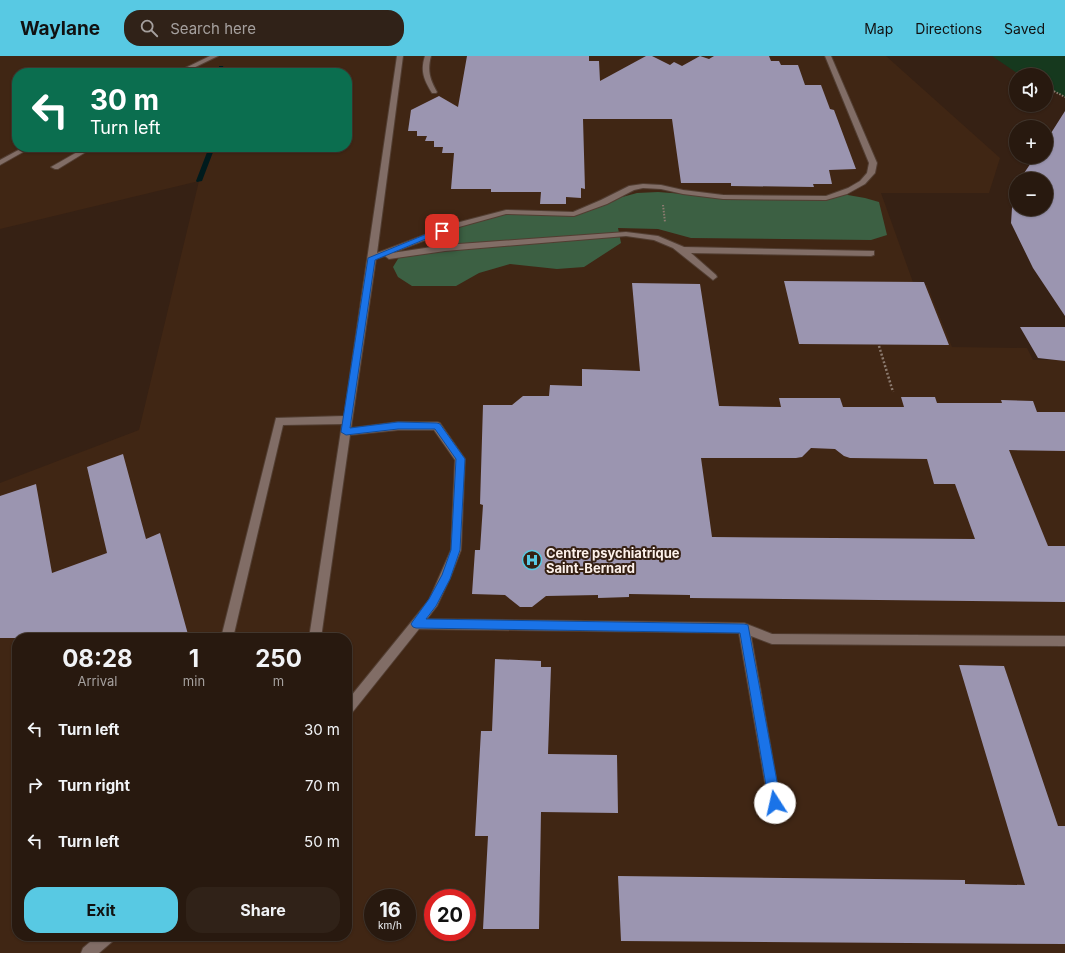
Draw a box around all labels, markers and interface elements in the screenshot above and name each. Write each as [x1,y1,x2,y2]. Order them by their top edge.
search box [124,10,404,46]
text: Waylane [20,17,100,40]
icon: search [138,17,160,39]
text: Search here [170,19,256,38]
text: Map [864,20,893,37]
text: Directions [915,20,982,37]
text: Saved [1004,20,1045,37]
map controls [1009,68,1053,216]
button: sound [1009,68,1053,112]
text: 30 m [90,83,159,117]
icon: left [24,84,76,136]
text: Turn left [90,117,160,138]
button: + [1009,120,1053,164]
button: − [1009,172,1053,216]
pin [425,214,459,248]
icon: arrive [431,220,453,242]
place label: Centre psychiatrique Saint-Bernard [546,545,680,576]
hospital icon: Centre psychiatrique Saint-Bernard [521,549,543,571]
text: 08:28 [62,644,133,673]
text: 1 [189,644,199,673]
text: 250 [255,644,302,673]
text: Arrival [77,673,117,689]
text: min [183,673,205,689]
text: m [273,673,284,689]
icon: left [24,718,46,740]
text: Turn left [58,720,119,739]
text: 30 m [304,720,340,739]
icon: right [24,774,46,796]
text: Turn right [58,776,130,795]
text: 70 m [305,776,340,795]
position arrow [754,782,796,824]
icon: left [24,830,46,852]
text: Turn left [58,832,119,851]
text: 50 m [304,832,340,851]
button: Exit [24,887,178,933]
button: Share [186,887,340,933]
speed limit sign: 20 [424,889,476,941]
text: 16 [379,898,401,922]
text: km/h [378,919,402,931]

